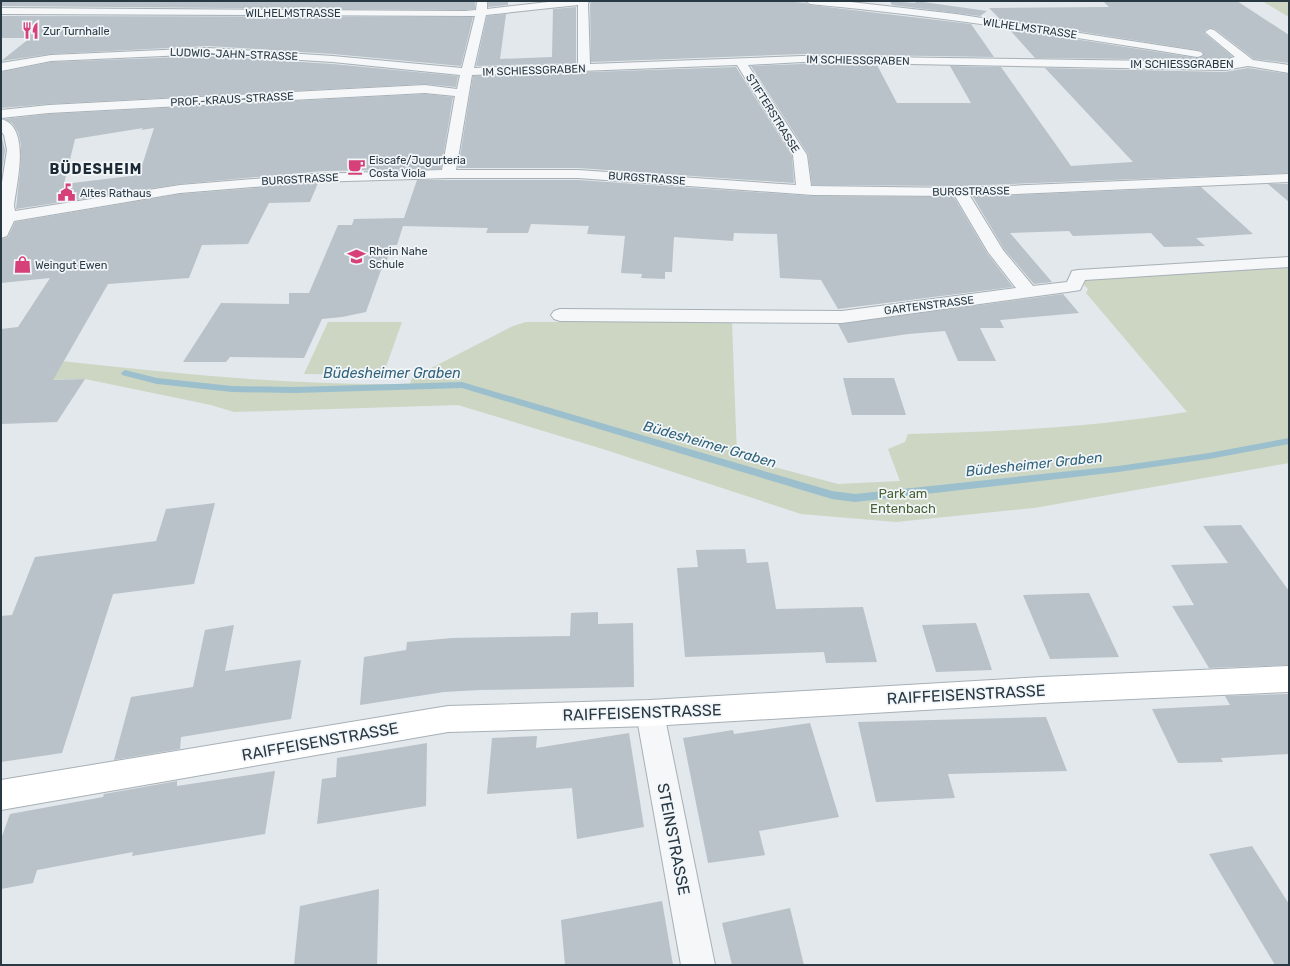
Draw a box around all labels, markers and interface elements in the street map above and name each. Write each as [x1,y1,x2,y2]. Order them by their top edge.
street label: WILHELMSTRASSE [245,7,341,20]
street label: WILHELMSTRASSE [982,15,1078,42]
restaurant icon: Zur Turnhalle [20,21,40,41]
place label: Zur Turnhalle [43,25,110,38]
street label: LUDWIG-JAHN-STRASSE [170,46,299,63]
street label: IM SCHIESSGRABEN [806,53,910,68]
street label: IM SCHIESSGRABEN [1130,58,1234,71]
street label: IM SCHIESSGRABEN [482,62,586,79]
street label: STIFTERSTRASSE [743,71,802,155]
street label: PROF.-KRAUS-STRASSE [170,90,294,109]
place label: Eiscafe/Jugurteria Costa Viola [369,154,466,180]
cafe icon: Eiscafe/Jugurteria Costa Viola [346,156,366,176]
district label: BÜDESHEIM [50,160,142,178]
street label: BURGSTRASSE [608,169,686,188]
street label: BURGSTRASSE [261,171,339,188]
public building icon: Altes Rathaus [57,183,77,203]
street label: BURGSTRASSE [932,184,1010,199]
place label: Altes Rathaus [80,187,152,200]
place label: Rhein Nahe Schule [369,245,428,271]
school or university icon: Rhein Nahe Schule [346,247,366,267]
shop icon: Weingut Ewen [12,255,32,275]
place label: Weingut Ewen [35,259,107,272]
street label: GARTENSTRASSE [883,293,975,317]
water label: Büdesheimer Graben [323,365,461,382]
water label: Büdesheimer Graben [642,417,778,472]
water label: Büdesheimer Graben [965,449,1103,480]
park label: Park am Entenbach [870,486,936,516]
street label: RAIFFEISENSTRASSE [886,681,1046,708]
street label: RAIFFEISENSTRASSE [562,700,722,725]
street label: RAIFFEISENSTRASSE [240,718,400,765]
street label: STEINSTRASSE [653,781,694,897]

